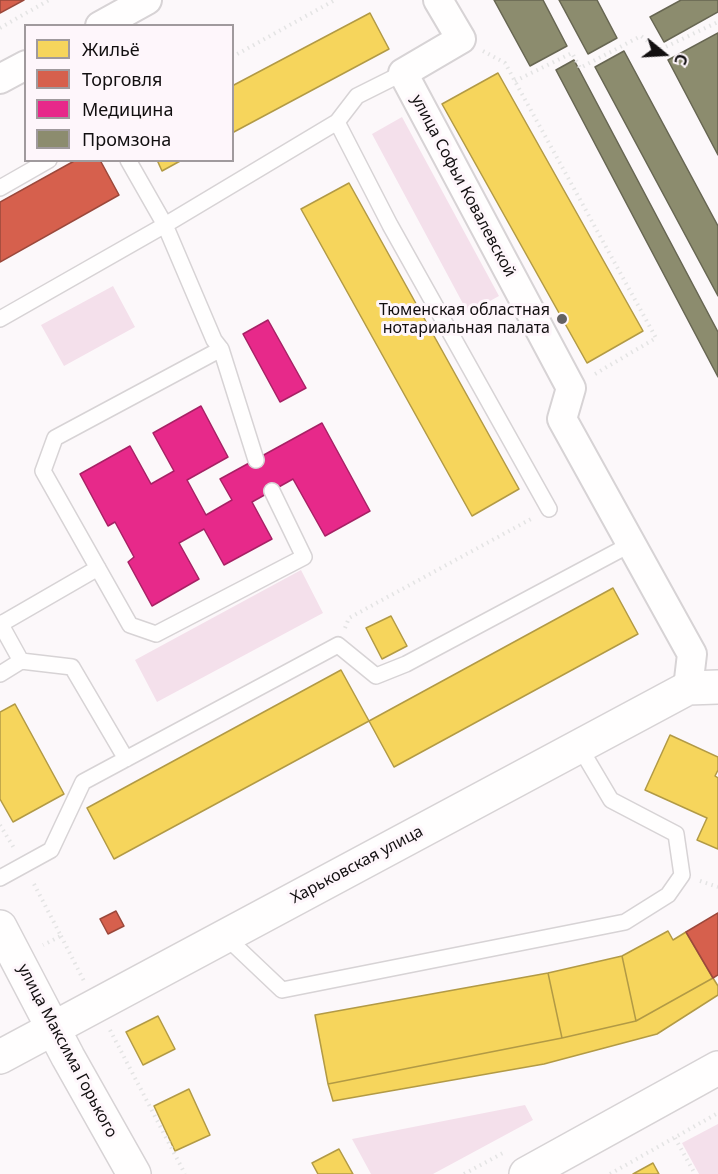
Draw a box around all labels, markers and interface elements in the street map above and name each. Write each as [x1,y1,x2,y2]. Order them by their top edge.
legend [24,24,234,162]
north arrow [634,24,694,84]
text: Жильё [82,37,140,61]
text: С [669,51,693,68]
text: Торговля [82,67,162,91]
street label: улица Софьи Ковалевской [407,92,519,280]
text: Медицина [82,97,173,121]
text: Промзона [82,127,171,151]
place label: Тюменская областная нотариальная палата [379,300,550,338]
marker: Тюменская областная нотариальная палата [555,312,569,326]
street label: Харьковская улица [288,822,426,908]
street label: улица Максима Горького [13,961,121,1141]

